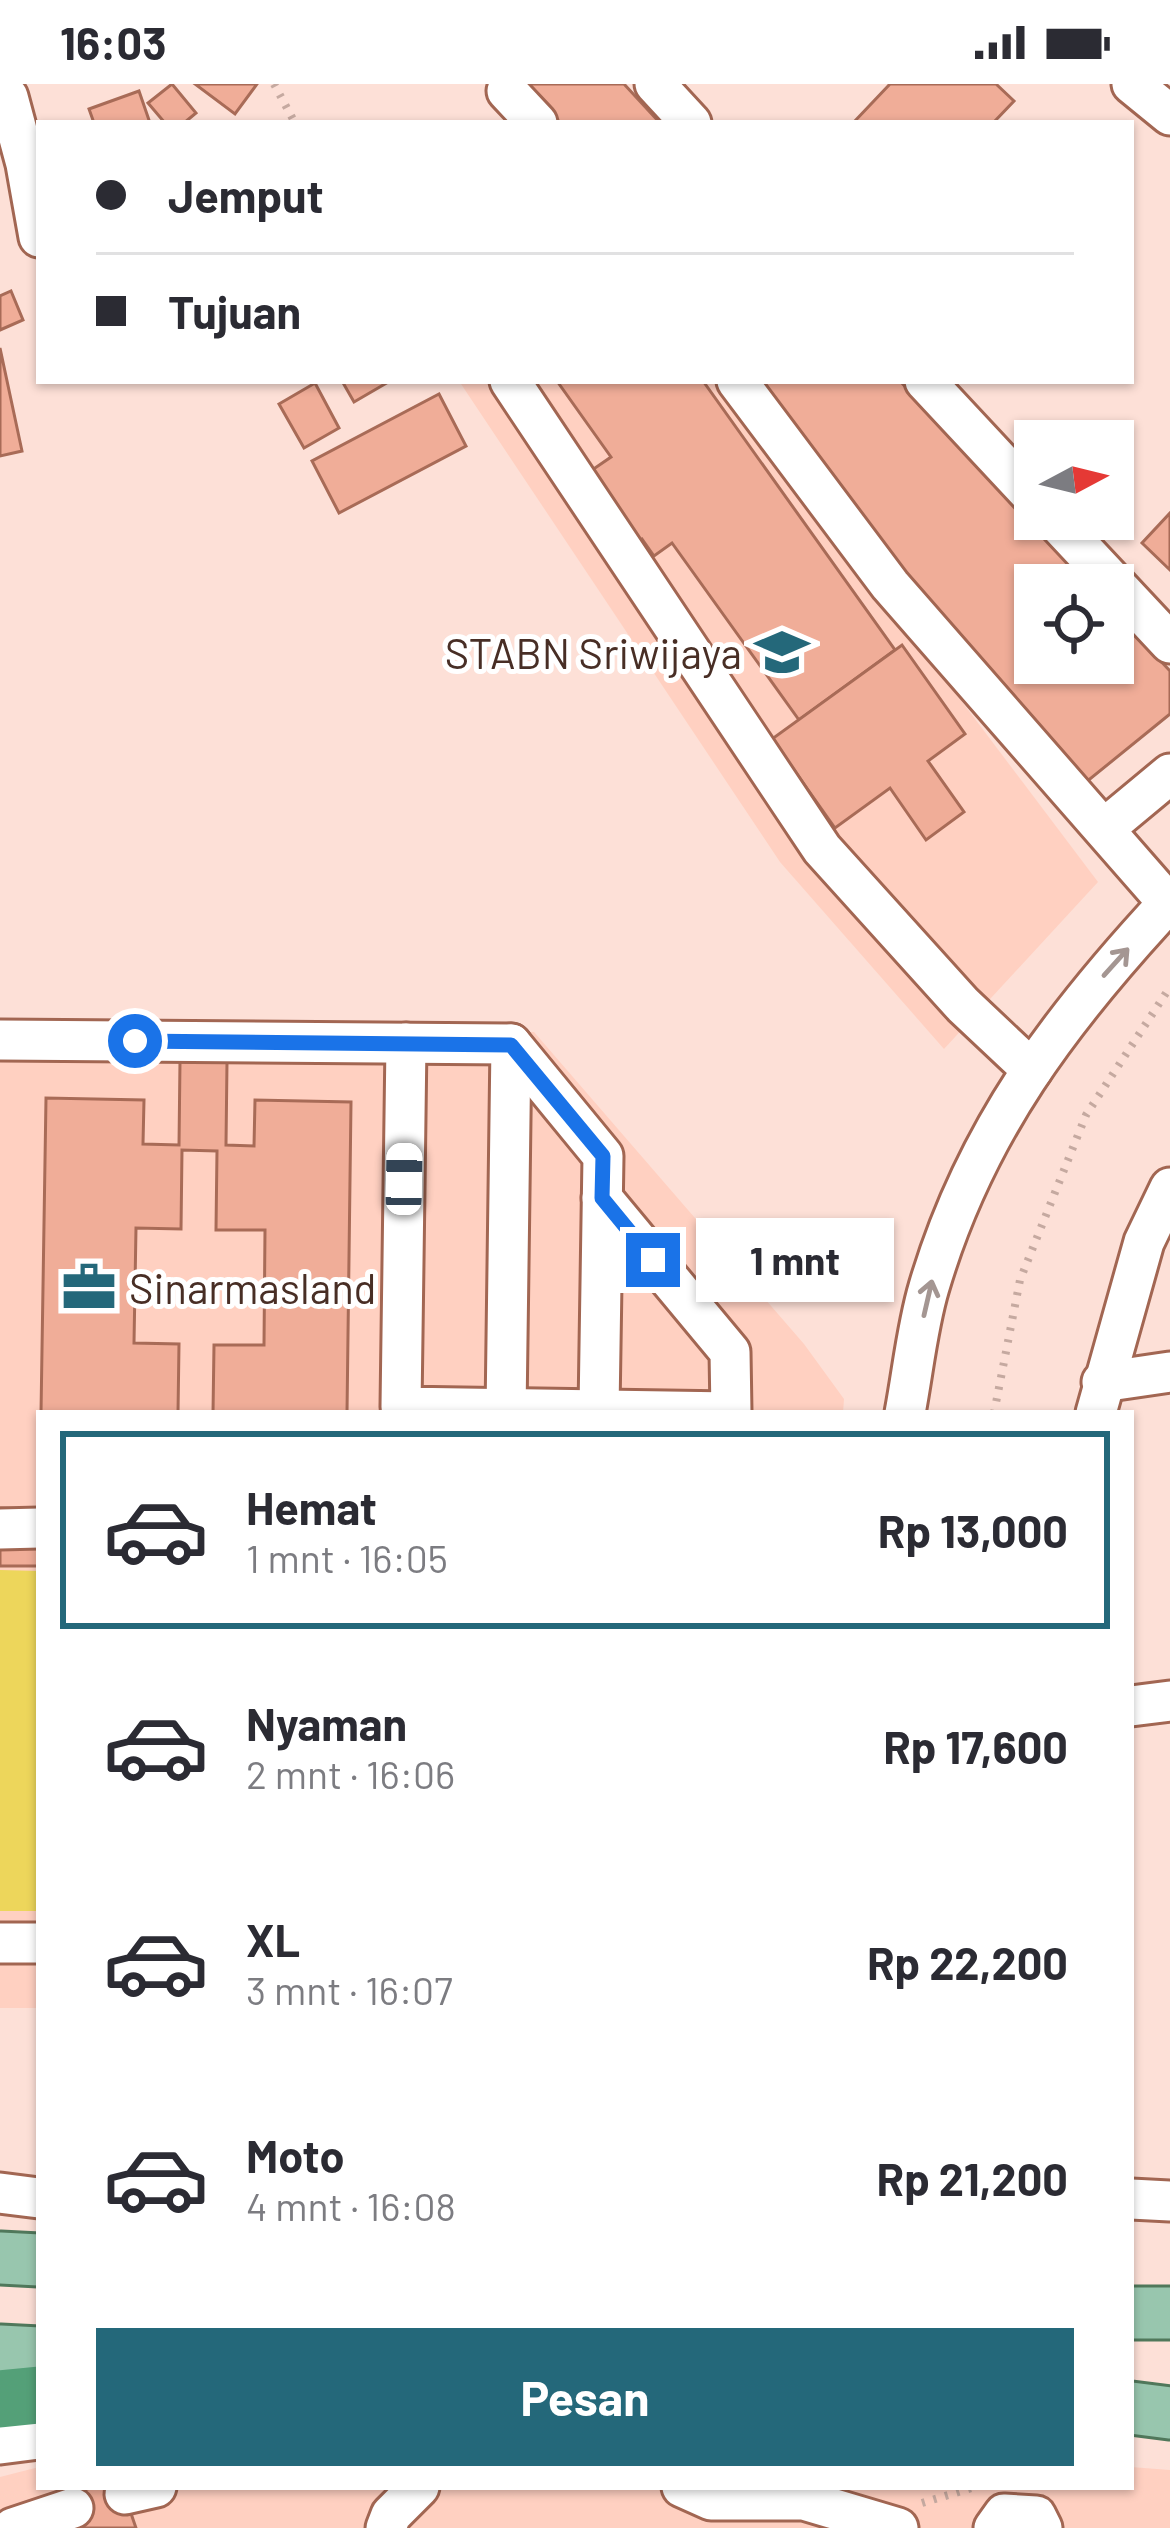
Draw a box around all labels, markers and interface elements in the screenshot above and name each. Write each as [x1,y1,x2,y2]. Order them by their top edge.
text: 16:03 [60,15,166,69]
text: Jemput [168,168,324,222]
text: Tujuan [168,284,301,338]
north arrow [1014,420,1134,540]
map controls [1014,420,1134,684]
button: locate [1014,564,1134,684]
school or university icon: STABN Sriwijaya [753,623,811,681]
place label: STABN Sriwijaya [445,627,742,678]
one-way arrow [1102,947,1129,977]
route start [108,1014,162,1068]
car [385,1143,423,1215]
callout: 1 mnt [695,1218,893,1302]
route end [626,1233,680,1287]
text: 1 mnt [750,1236,840,1283]
office icon: Sinarmasland [60,1258,118,1316]
place label: Sinarmasland [129,1262,376,1312]
one-way arrow [917,1280,940,1318]
icon: car [102,1476,210,1584]
text: Hemat [246,1480,377,1534]
text: Rp 13,000 [878,1503,1068,1557]
text: 1 mnt · 16:05 [246,1534,448,1581]
icon: car [102,1692,210,1800]
text: Nyaman [246,1696,407,1750]
text: Rp 17,600 [883,1719,1068,1773]
text: 2 mnt · 16:06 [246,1750,455,1797]
icon: car [102,1908,210,2016]
text: XL [246,1912,300,1966]
text: Rp 22,200 [867,1935,1068,1989]
text: 3 mnt · 16:07 [246,1966,453,2013]
icon: car [102,2124,210,2232]
text: Moto [246,2128,344,2182]
text: Rp 21,200 [877,2151,1068,2205]
text: 4 mnt · 16:08 [246,2182,456,2229]
button: Pesan [96,2328,1074,2466]

